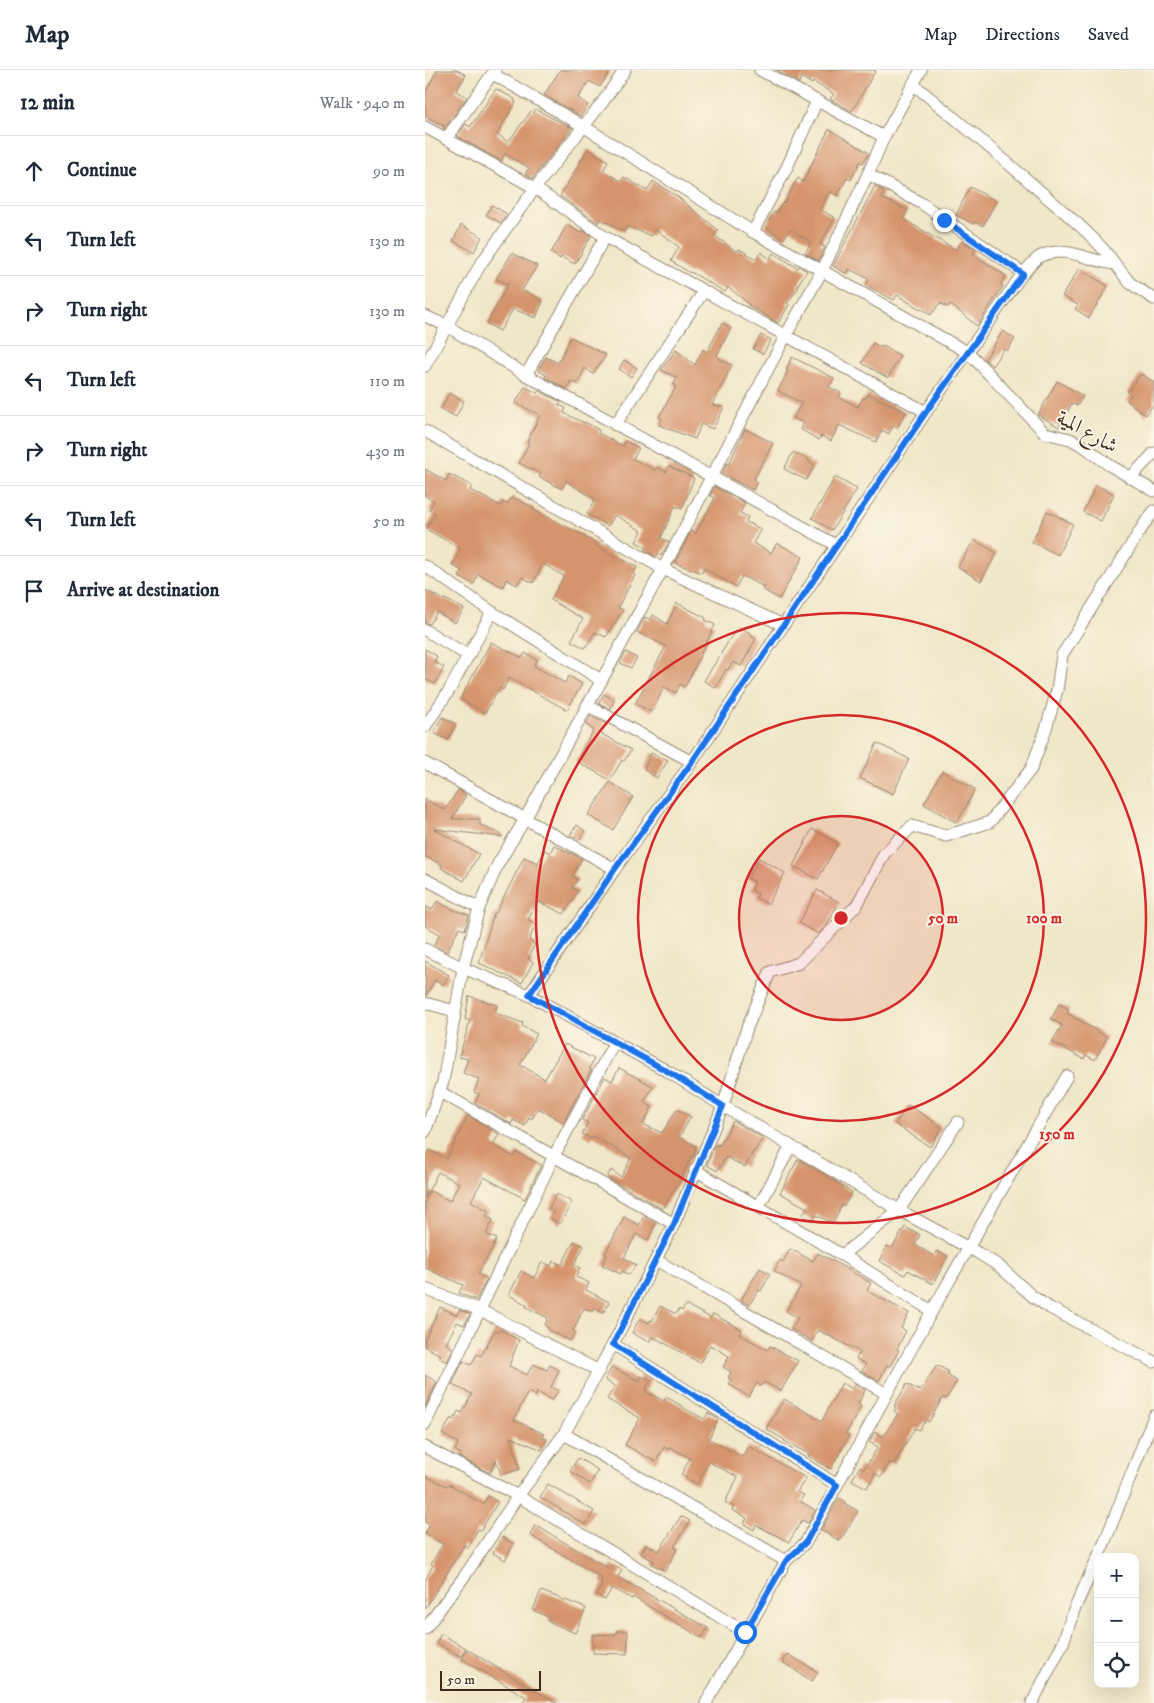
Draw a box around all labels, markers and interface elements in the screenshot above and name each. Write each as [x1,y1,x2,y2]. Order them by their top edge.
text: Map [25,20,69,50]
text: Map [924,24,957,46]
text: Directions [985,24,1060,46]
text: Saved [1088,24,1129,46]
text: 12 min [20,90,75,116]
text: Walk · 940 m [320,93,405,113]
icon: ahead [20,157,48,185]
text: Continue [67,159,137,182]
text: 90 m [373,161,405,181]
route end [933,209,956,232]
icon: left [20,227,48,255]
text: Turn left [67,229,136,252]
text: 130 m [369,231,405,251]
icon: right [20,297,48,325]
text: Turn right [67,299,147,322]
text: 130 m [369,301,405,321]
icon: left [20,367,48,395]
text: Turn left [67,369,136,392]
text: 110 m [369,371,405,391]
street label: شارع المية [1050,405,1122,463]
icon: right [20,437,48,465]
text: Turn right [67,439,147,462]
text: 430 m [366,441,405,461]
icon: left [20,507,48,535]
text: Turn left [67,509,136,532]
text: 50 m [373,511,405,531]
icon: arrive [20,577,48,605]
text: Arrive at destination [67,579,219,602]
centre of rings [832,909,850,927]
text: 50 m [927,909,959,928]
text: 100 m [1026,909,1063,928]
text: 150 m [1039,1125,1075,1144]
map controls [1094,1553,1139,1688]
button: + [1094,1553,1139,1598]
button: − [1094,1598,1139,1643]
route start [734,1621,757,1644]
button: locate [1094,1643,1139,1688]
scale bar [440,1668,541,1691]
text: 50 m [447,1671,475,1689]

